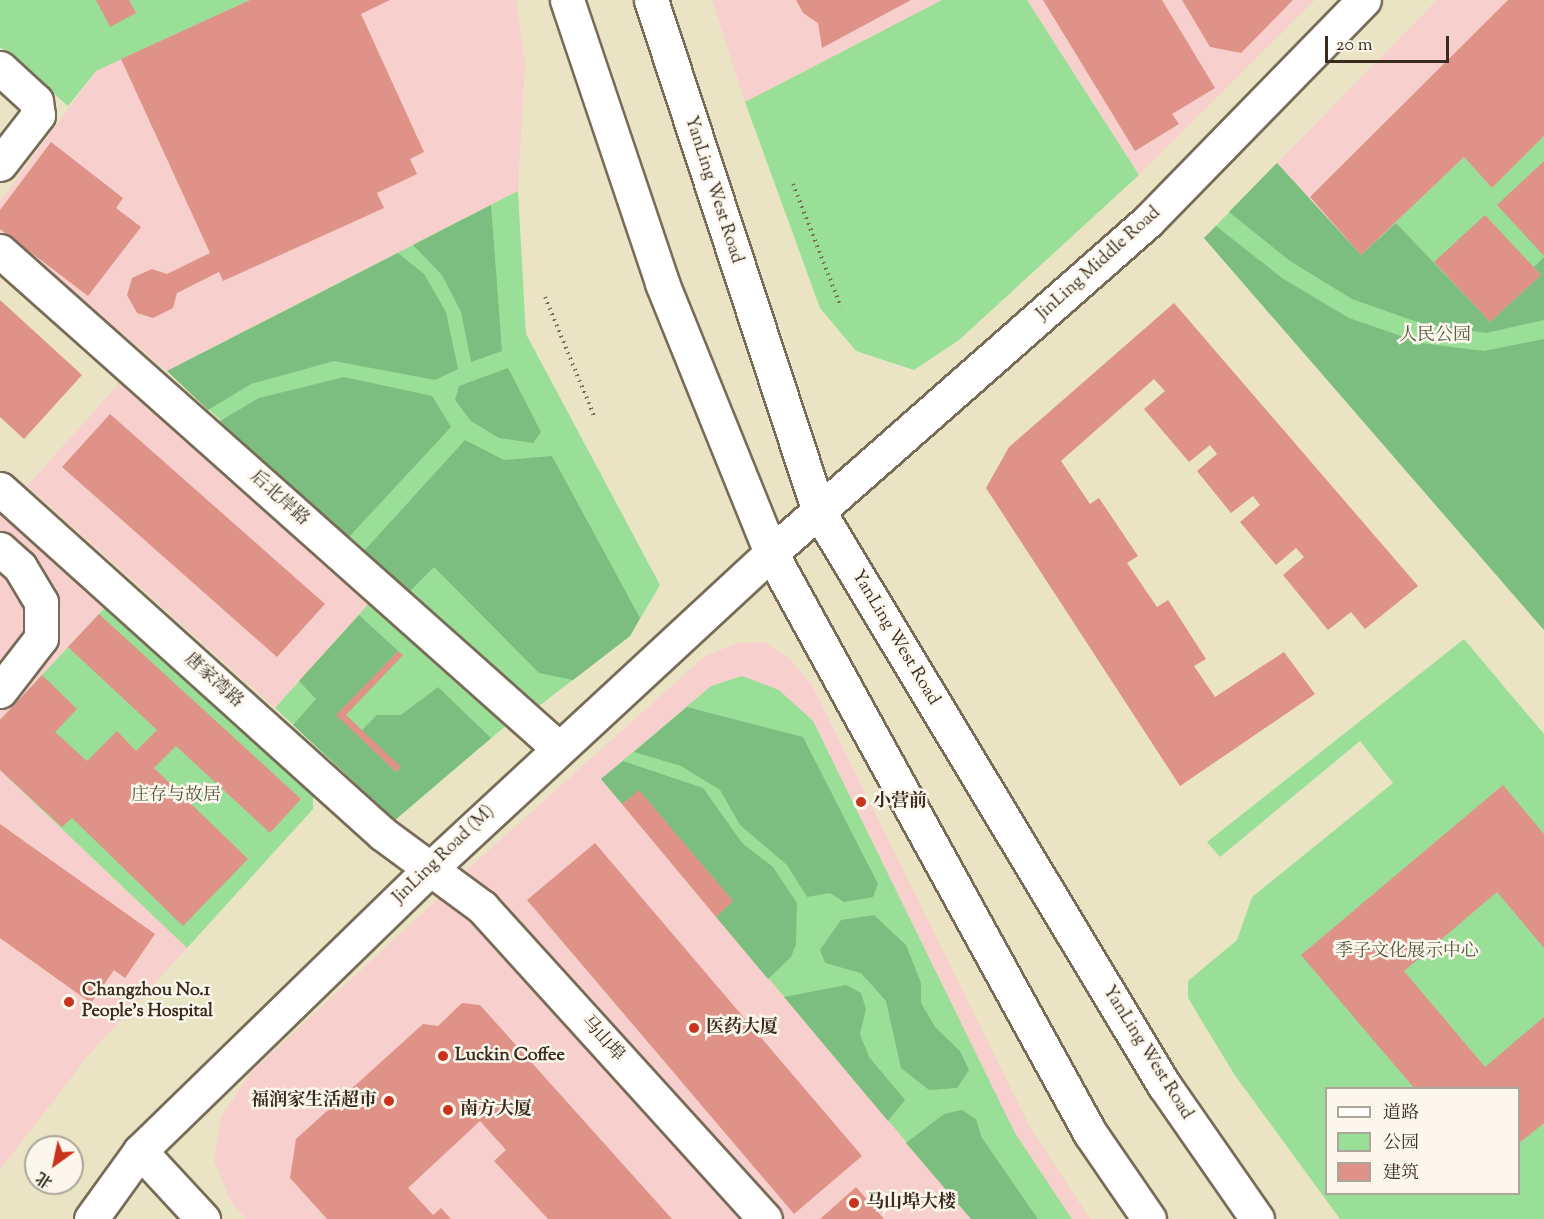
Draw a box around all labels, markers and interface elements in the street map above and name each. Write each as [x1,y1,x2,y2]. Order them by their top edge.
scale bar [1328,24,1452,62]
text: 20 m [1336,33,1373,59]
street label: YanLing West Road [679,114,747,266]
street label: JinLing Middle Road [1033,203,1165,325]
park label: 人民公园 [1399,325,1471,347]
street label: 后北岸路 [245,467,313,531]
street label: YanLing West Road [846,567,944,709]
street label: 唐家湾路 [179,649,247,713]
park label: 庄存与故居 [131,785,221,807]
place label: 小营前 [873,791,927,813]
marker: 小营前 [854,795,868,809]
street label: JinLing Road (M) [389,801,499,909]
park label: 季子文化展示中心 [1335,941,1479,963]
place label: Changzhou No.1 People's Hospital [82,981,213,1024]
street label: YanLing West Road [1097,982,1197,1124]
marker: Changzhou No.1 People's Hospital [60,993,78,1011]
street label: 马山埠 [576,1012,628,1066]
place label: 医药大厦 [706,1017,778,1039]
marker: 医药大厦 [687,1021,701,1035]
place label: Luckin Coffee [455,1045,565,1067]
marker: Luckin Coffee [436,1049,450,1063]
legend [1325,1087,1520,1195]
place label: 福润家生活超市 [251,1090,377,1112]
marker: 福润家生活超市 [382,1094,396,1108]
place label: 南方大厦 [460,1099,532,1121]
text: 道路 [1383,1101,1419,1127]
marker: 南方大厦 [441,1103,455,1117]
text: 公园 [1383,1131,1419,1157]
north arrow [24,1135,84,1195]
text: 建筑 [1383,1161,1419,1187]
text: 北 [32,1165,58,1193]
place label: 马山埠大楼 [866,1192,956,1214]
marker: 马山埠大楼 [847,1196,861,1210]

